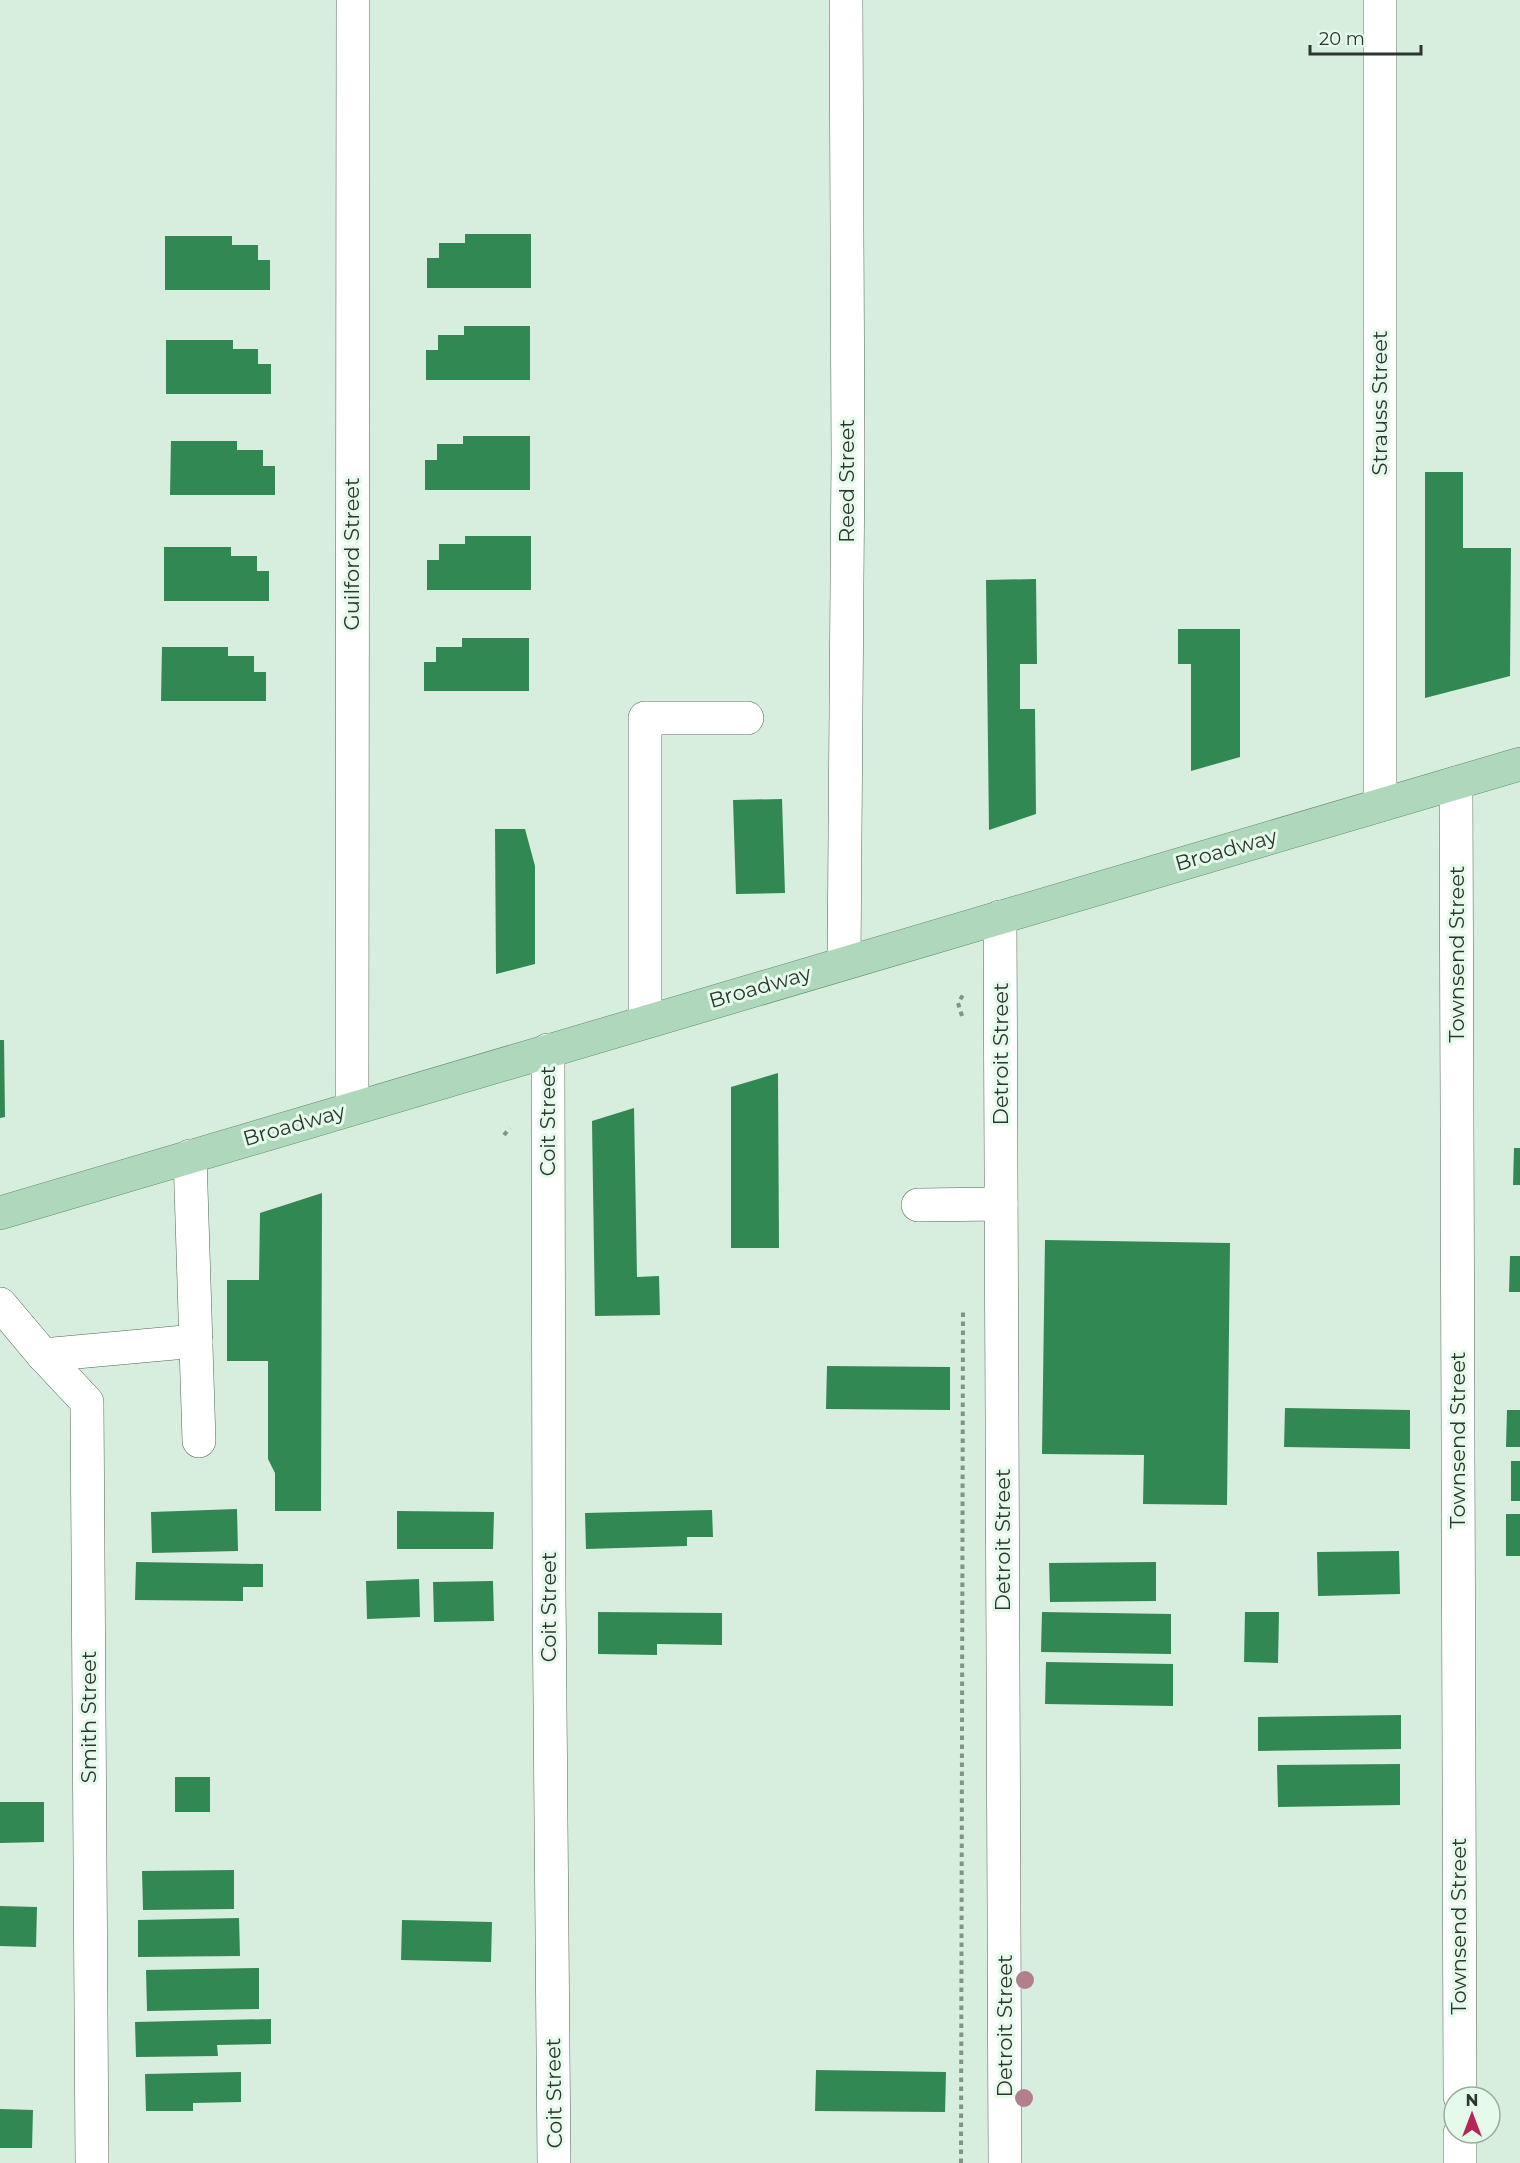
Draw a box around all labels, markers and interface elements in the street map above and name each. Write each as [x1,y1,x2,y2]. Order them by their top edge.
scale bar [1310,18,1421,56]
text: 20 m [1319,28,1365,50]
street label: Strauss Street [1367,331,1392,476]
street label: Reed Street [834,419,859,543]
street label: Guilford Street [339,477,364,631]
street label: Broadway [1172,823,1280,876]
street label: Townsend Street [1444,866,1469,1042]
street label: Broadway [706,960,814,1013]
street label: Detroit Street [988,983,1013,1125]
street label: Coit Street [535,1066,560,1176]
street label: Broadway [240,1098,348,1151]
street label: Townsend Street [1445,1352,1470,1528]
street label: Detroit Street [990,1469,1015,1611]
street label: Coit Street [536,1552,561,1662]
street label: Smith Street [76,1651,101,1783]
street label: Townsend Street [1446,1838,1471,2014]
street label: Detroit Street [992,1955,1017,2097]
street label: Coit Street [540,2038,567,2148]
north arrow [1442,2085,1502,2145]
text: N [1466,2091,1478,2110]

